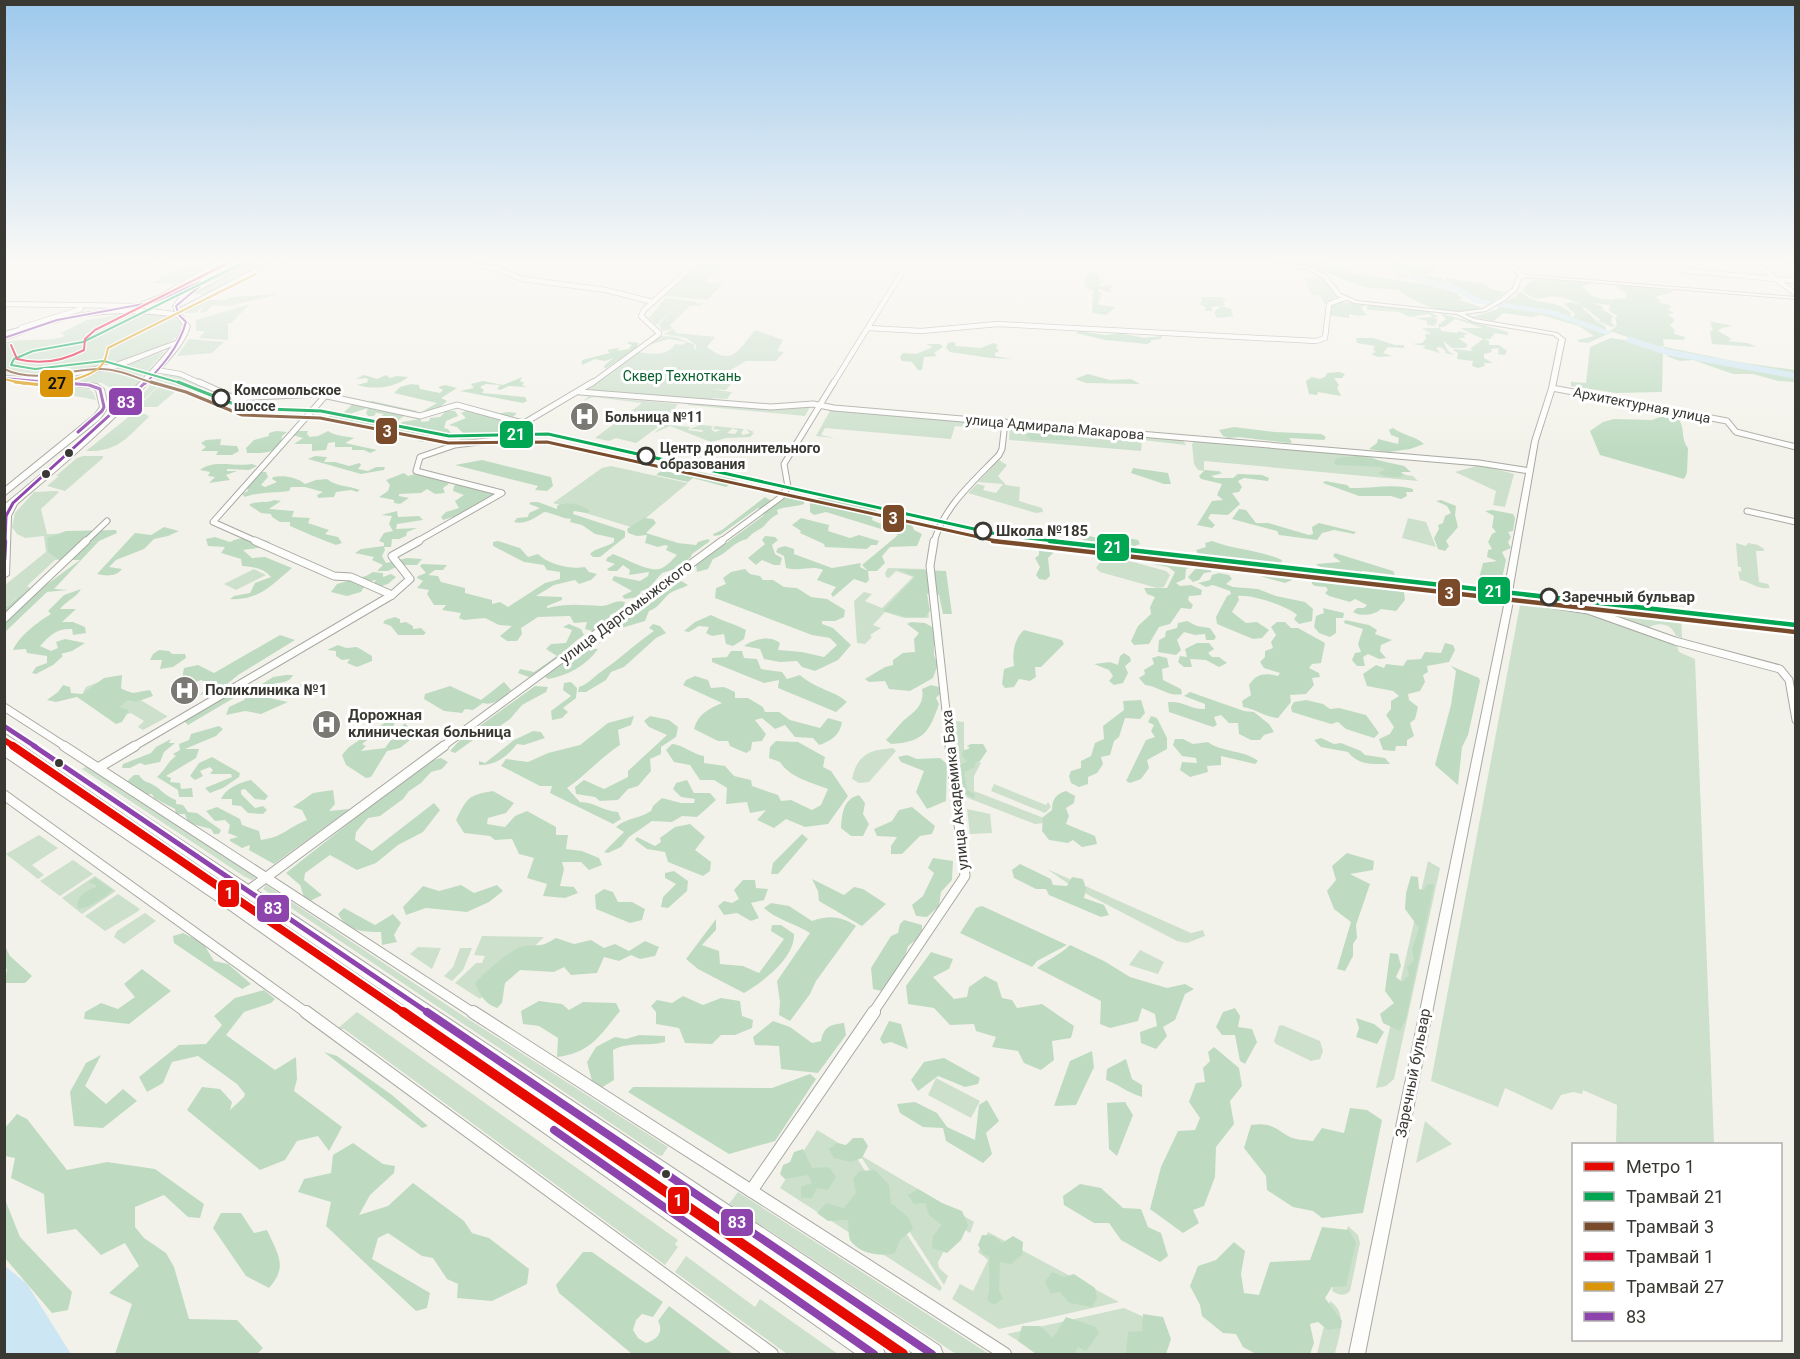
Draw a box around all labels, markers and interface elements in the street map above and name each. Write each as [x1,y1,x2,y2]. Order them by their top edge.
park label: Сквер Техноткань [623,368,741,384]
line badge: 27 [39,369,74,398]
text: 27 [48,374,66,393]
place label: Комсомольское шоссе [234,382,342,414]
street label: Архитектурная улица [1572,384,1712,426]
line badge: 83 [108,387,143,416]
marker: Комсомольское шоссе [212,389,230,407]
text: 83 [117,393,135,412]
hospital icon: Больница №11 [568,401,600,433]
place label: Больница №11 [605,409,703,425]
street label: улица Адмирала Макарова [965,411,1145,443]
line badge: 3 [375,417,398,445]
line badge: 21 [499,420,534,449]
text: 3 [382,422,392,441]
text: 21 [507,425,525,444]
place label: Центр дополнительного образования [660,440,820,472]
unlabelled marker [63,447,75,459]
marker: Центр дополнительного образования [637,447,655,465]
unlabelled marker [40,468,52,480]
line badge: 3 [882,504,905,533]
text: 3 [888,509,898,528]
marker: Школа №185 [974,522,992,540]
place label: Школа №185 [996,522,1088,540]
line badge: 21 [1096,533,1130,562]
text: 21 [1104,538,1122,557]
street label: улица Даргомыжского [556,556,696,668]
line badge: 21 [1477,576,1511,605]
line badge: 3 [1437,578,1461,607]
text: 21 [1485,582,1503,601]
text: 3 [1444,584,1454,603]
marker: Заречный бульвар [1540,588,1558,606]
place label: Заречный бульвар [1562,588,1695,606]
hospital icon: Поликлиника №1 [168,674,200,706]
place label: Поликлиника №1 [205,681,327,699]
place label: Дорожная клиническая больница [348,706,511,741]
hospital icon: Дорожная клиническая больница [311,708,343,740]
street label: улица Академика Баха [938,709,972,871]
unlabelled marker [53,757,65,769]
line badge: 1 [217,879,240,908]
text: 1 [224,884,234,903]
line badge: 83 [256,894,290,923]
text: 83 [264,899,282,918]
street label: Заречный бульвар [1392,1007,1434,1139]
legend [1572,1143,1782,1341]
text: Метро 1 [1626,1156,1695,1177]
unlabelled marker [660,1168,672,1180]
line badge: 1 [667,1186,690,1215]
text: Трамвай 21 [1626,1186,1724,1207]
text: 1 [673,1191,683,1210]
line badge: 83 [720,1208,754,1237]
text: 83 [728,1213,746,1232]
text: Трамвай 3 [1626,1216,1714,1237]
text: Трамвай 1 [1626,1246,1714,1267]
text: Трамвай 27 [1626,1276,1724,1297]
text: 83 [1626,1306,1646,1327]

